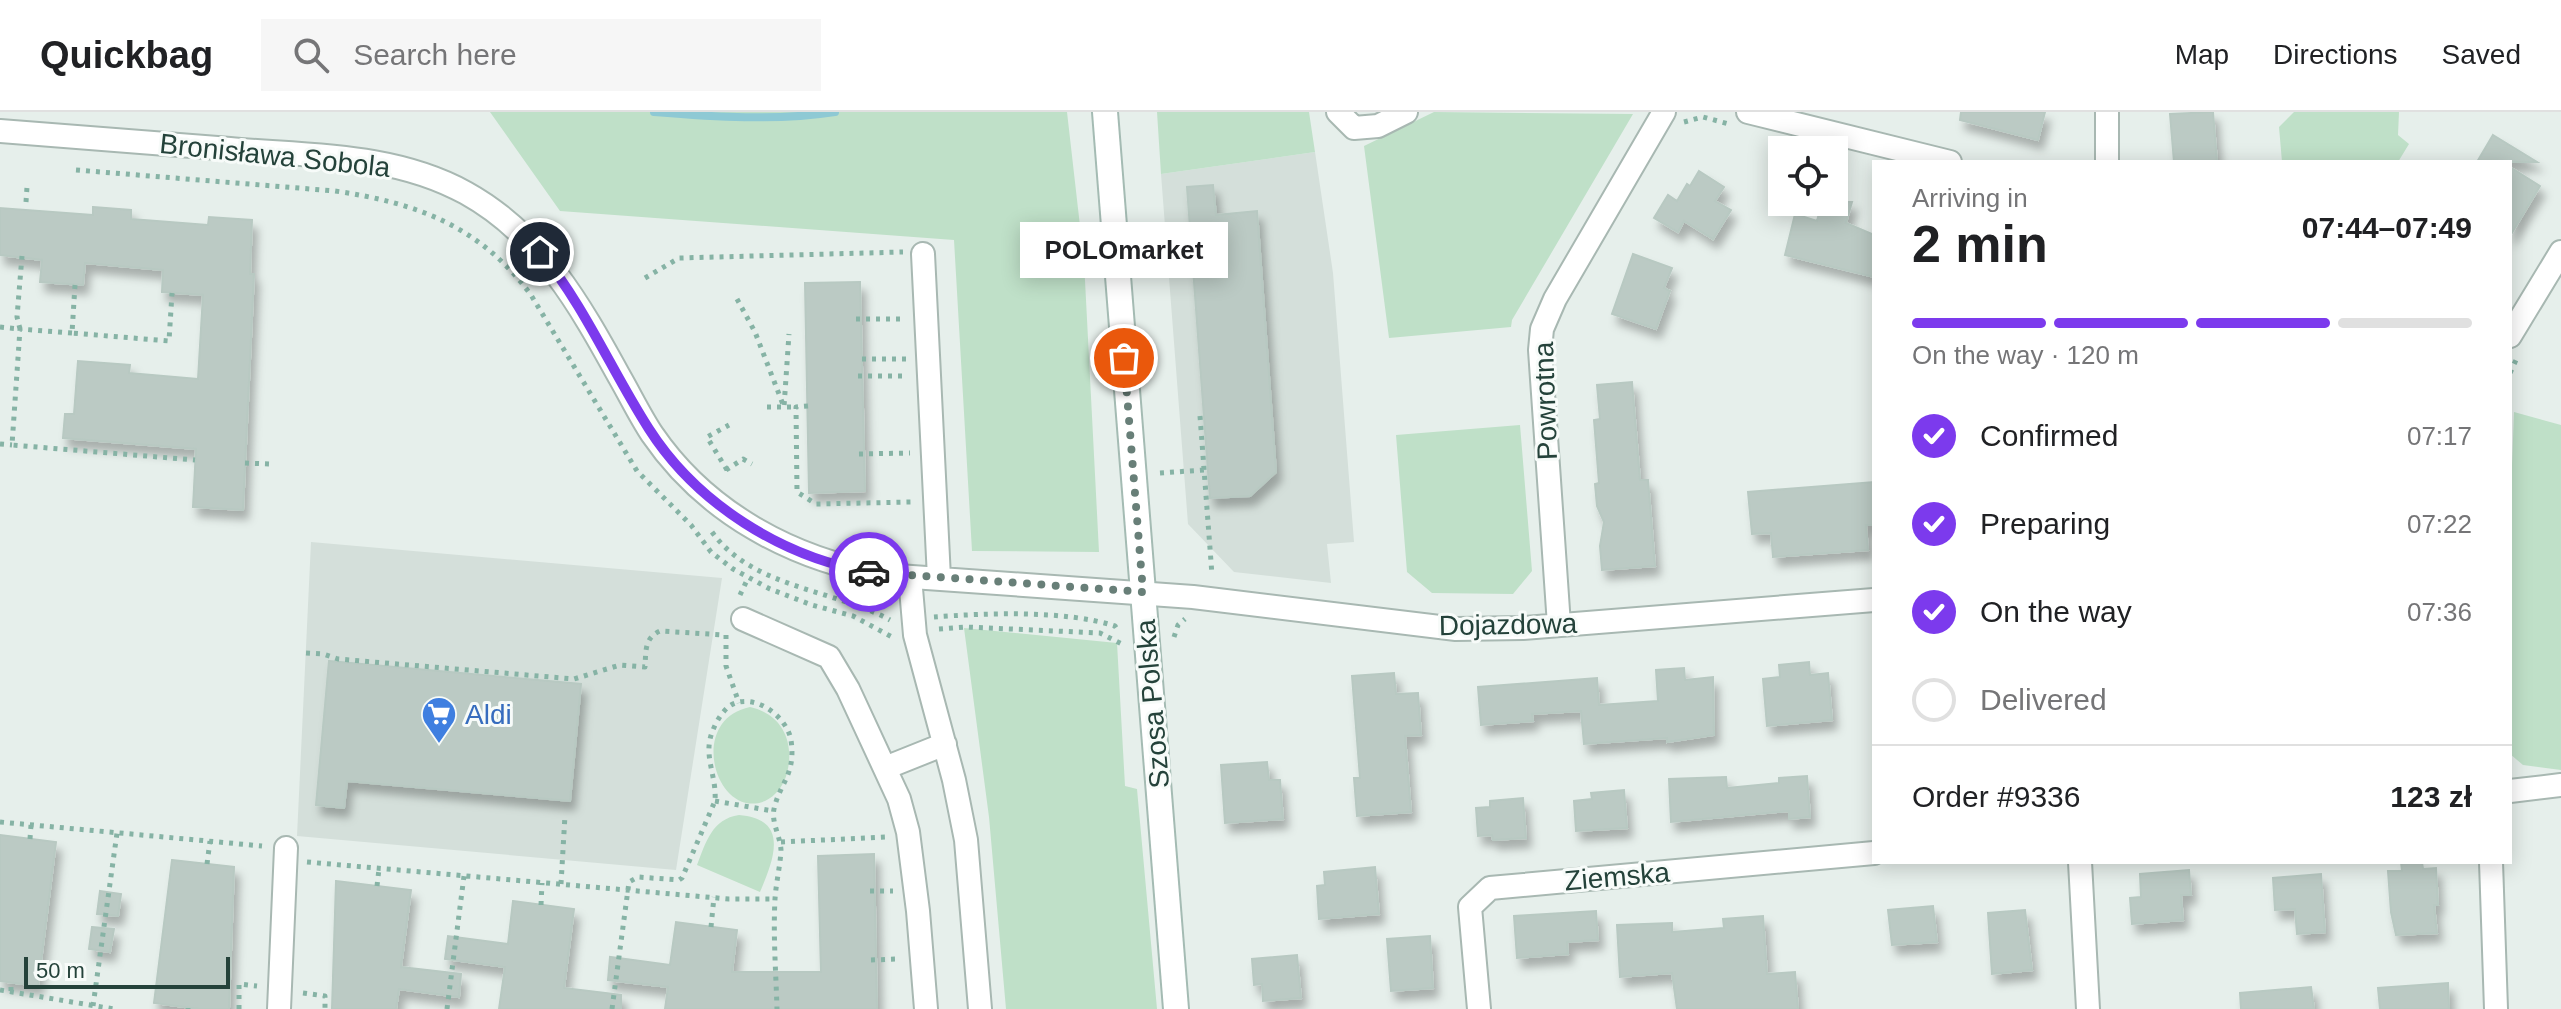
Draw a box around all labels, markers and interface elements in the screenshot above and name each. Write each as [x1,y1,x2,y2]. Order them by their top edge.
search box [261,19,821,91]
icon: search [289,33,333,77]
text: Quickbag [40,34,213,76]
text: Search here [353,38,517,71]
text: Map [2175,39,2229,70]
text: Directions [2273,39,2398,70]
text: Saved [2442,39,2521,70]
street label: Bronisława Sobola [158,128,392,183]
map controls [1768,136,1848,216]
button: locate [1768,136,1848,216]
text: Arriving in [1912,183,2028,213]
text: 07:44–07:49 [2302,211,2472,244]
text: 2 min [1912,215,2048,273]
pin [506,218,574,286]
callout: POLOmarket [1020,222,1228,278]
icon: home [518,230,562,274]
text: POLOmarket [1045,235,1203,265]
pin [1090,324,1158,392]
icon: bag [1102,336,1146,380]
text: On the way · 120 m [1912,340,2139,370]
street label: Powrotna [1528,341,1563,461]
icon: check [1912,414,1956,458]
text: Confirmed [1980,419,2118,452]
text: 07:17 [2407,421,2472,451]
icon: check [1912,502,1956,546]
text: Preparing [1980,507,2110,540]
text: 07:22 [2407,509,2472,539]
courier [829,532,909,612]
icon: car [847,550,891,594]
icon: check [1912,590,1956,634]
text: On the way [1980,595,2132,628]
text: 07:36 [2407,597,2472,627]
street label: Dojazdowa [1438,608,1578,641]
street label: Szosa Polska [1130,618,1175,790]
text: Delivered [1980,683,2107,716]
supermarket icon: Aldi [420,695,458,745]
place label: Aldi [465,699,512,730]
text: Order #9336 [1912,780,2080,813]
text: 123 zł [2390,780,2472,813]
street label: Ziemska [1563,856,1672,897]
scale bar [24,953,230,989]
text: 50 m [36,958,85,983]

